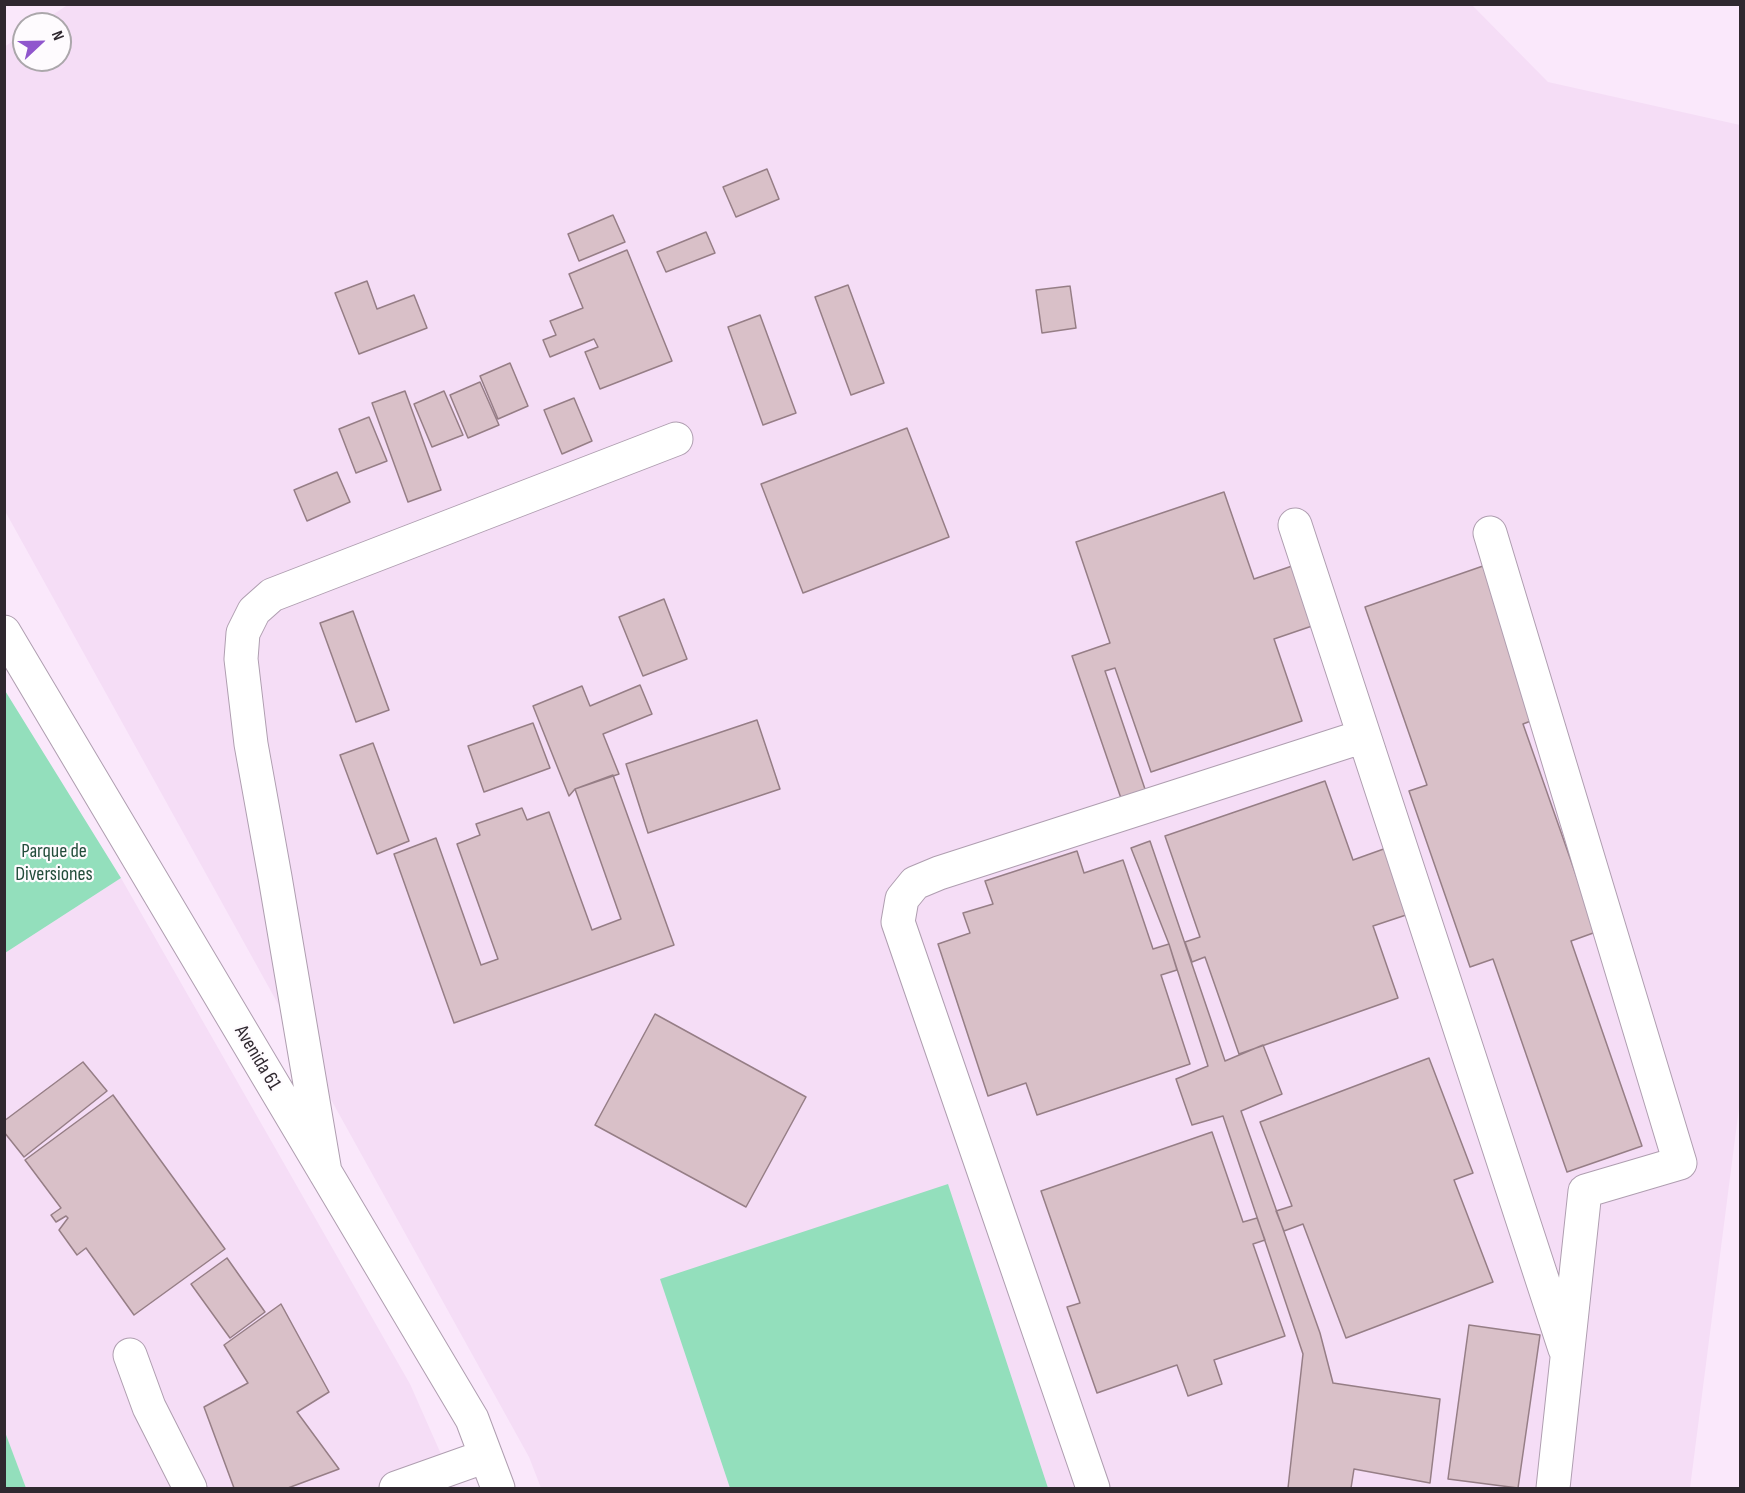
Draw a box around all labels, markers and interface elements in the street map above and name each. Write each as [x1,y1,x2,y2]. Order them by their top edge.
north arrow [12,12,72,72]
text: N [47,28,68,43]
park label: Parque de Diversiones [15,840,93,887]
street label: Avenida 61 [228,1021,286,1095]

